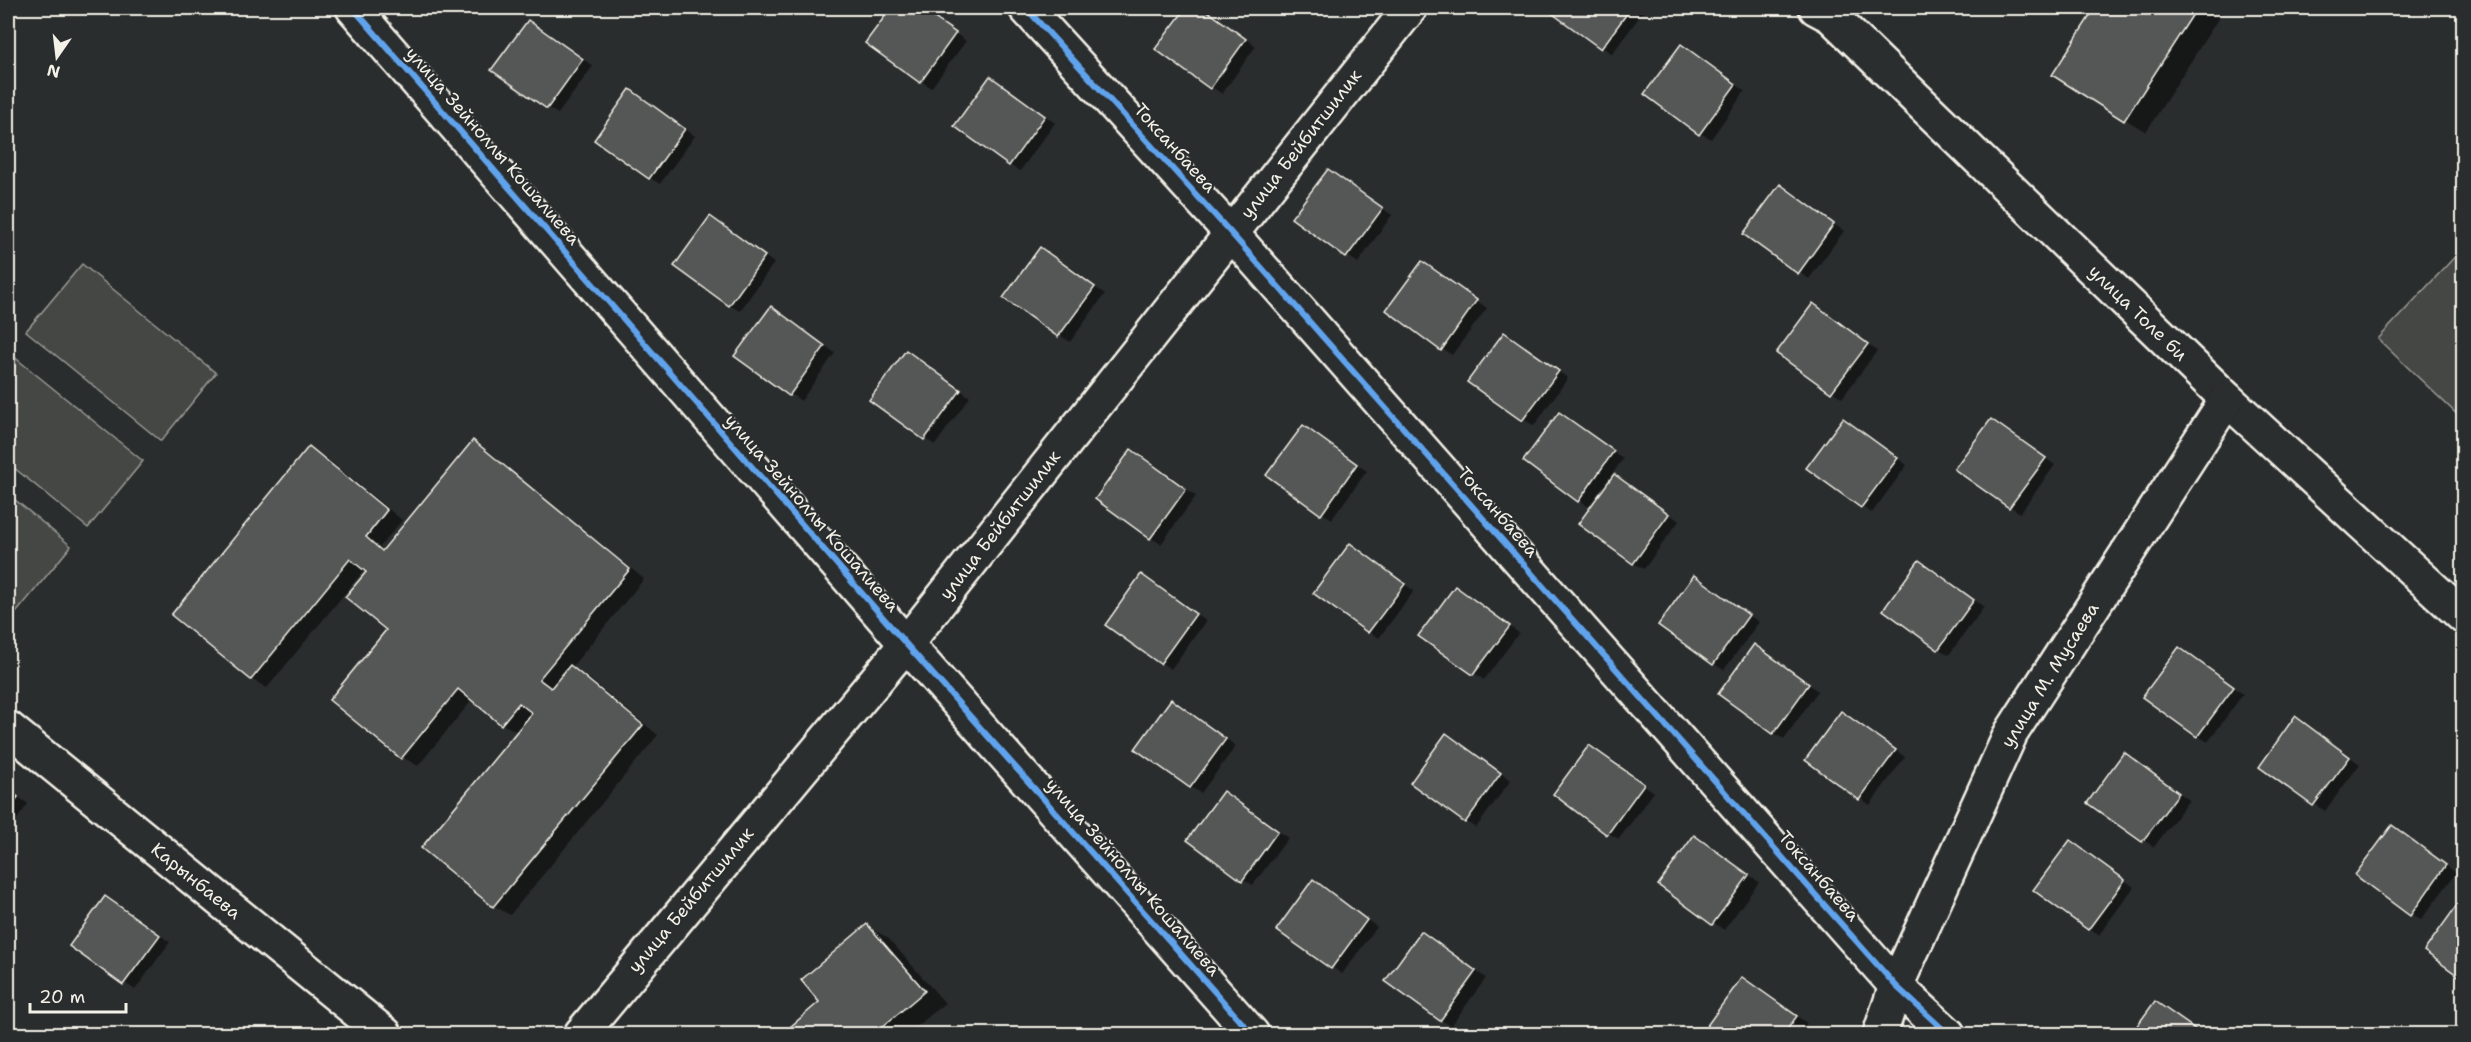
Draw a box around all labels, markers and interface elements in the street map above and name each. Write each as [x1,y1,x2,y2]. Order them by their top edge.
north arrow [27,27,87,87]
street label: улица Зейноллы Кошалиева [400,42,586,250]
text: N [45,59,62,83]
street label: улица Бейбитшилик [1235,64,1367,224]
street label: Токсанбаева [1128,98,1222,198]
street label: улица Толе би [2083,260,2193,367]
street label: улица Зейноллы Кошалиева [719,409,905,617]
street label: улица Бейбитшилик [934,445,1066,605]
street label: Токсанбаева [1452,462,1544,562]
street label: улица М. Мусаева [1996,598,2104,752]
street label: улица Зейноллы Кошалиева [1040,773,1226,981]
street label: улица Бейбитшилик [623,822,759,978]
street label: Токсанбаева [1773,826,1865,926]
street label: Карынбаева [146,837,246,925]
scale bar [30,976,126,1014]
text: 20 m [39,985,85,1009]

